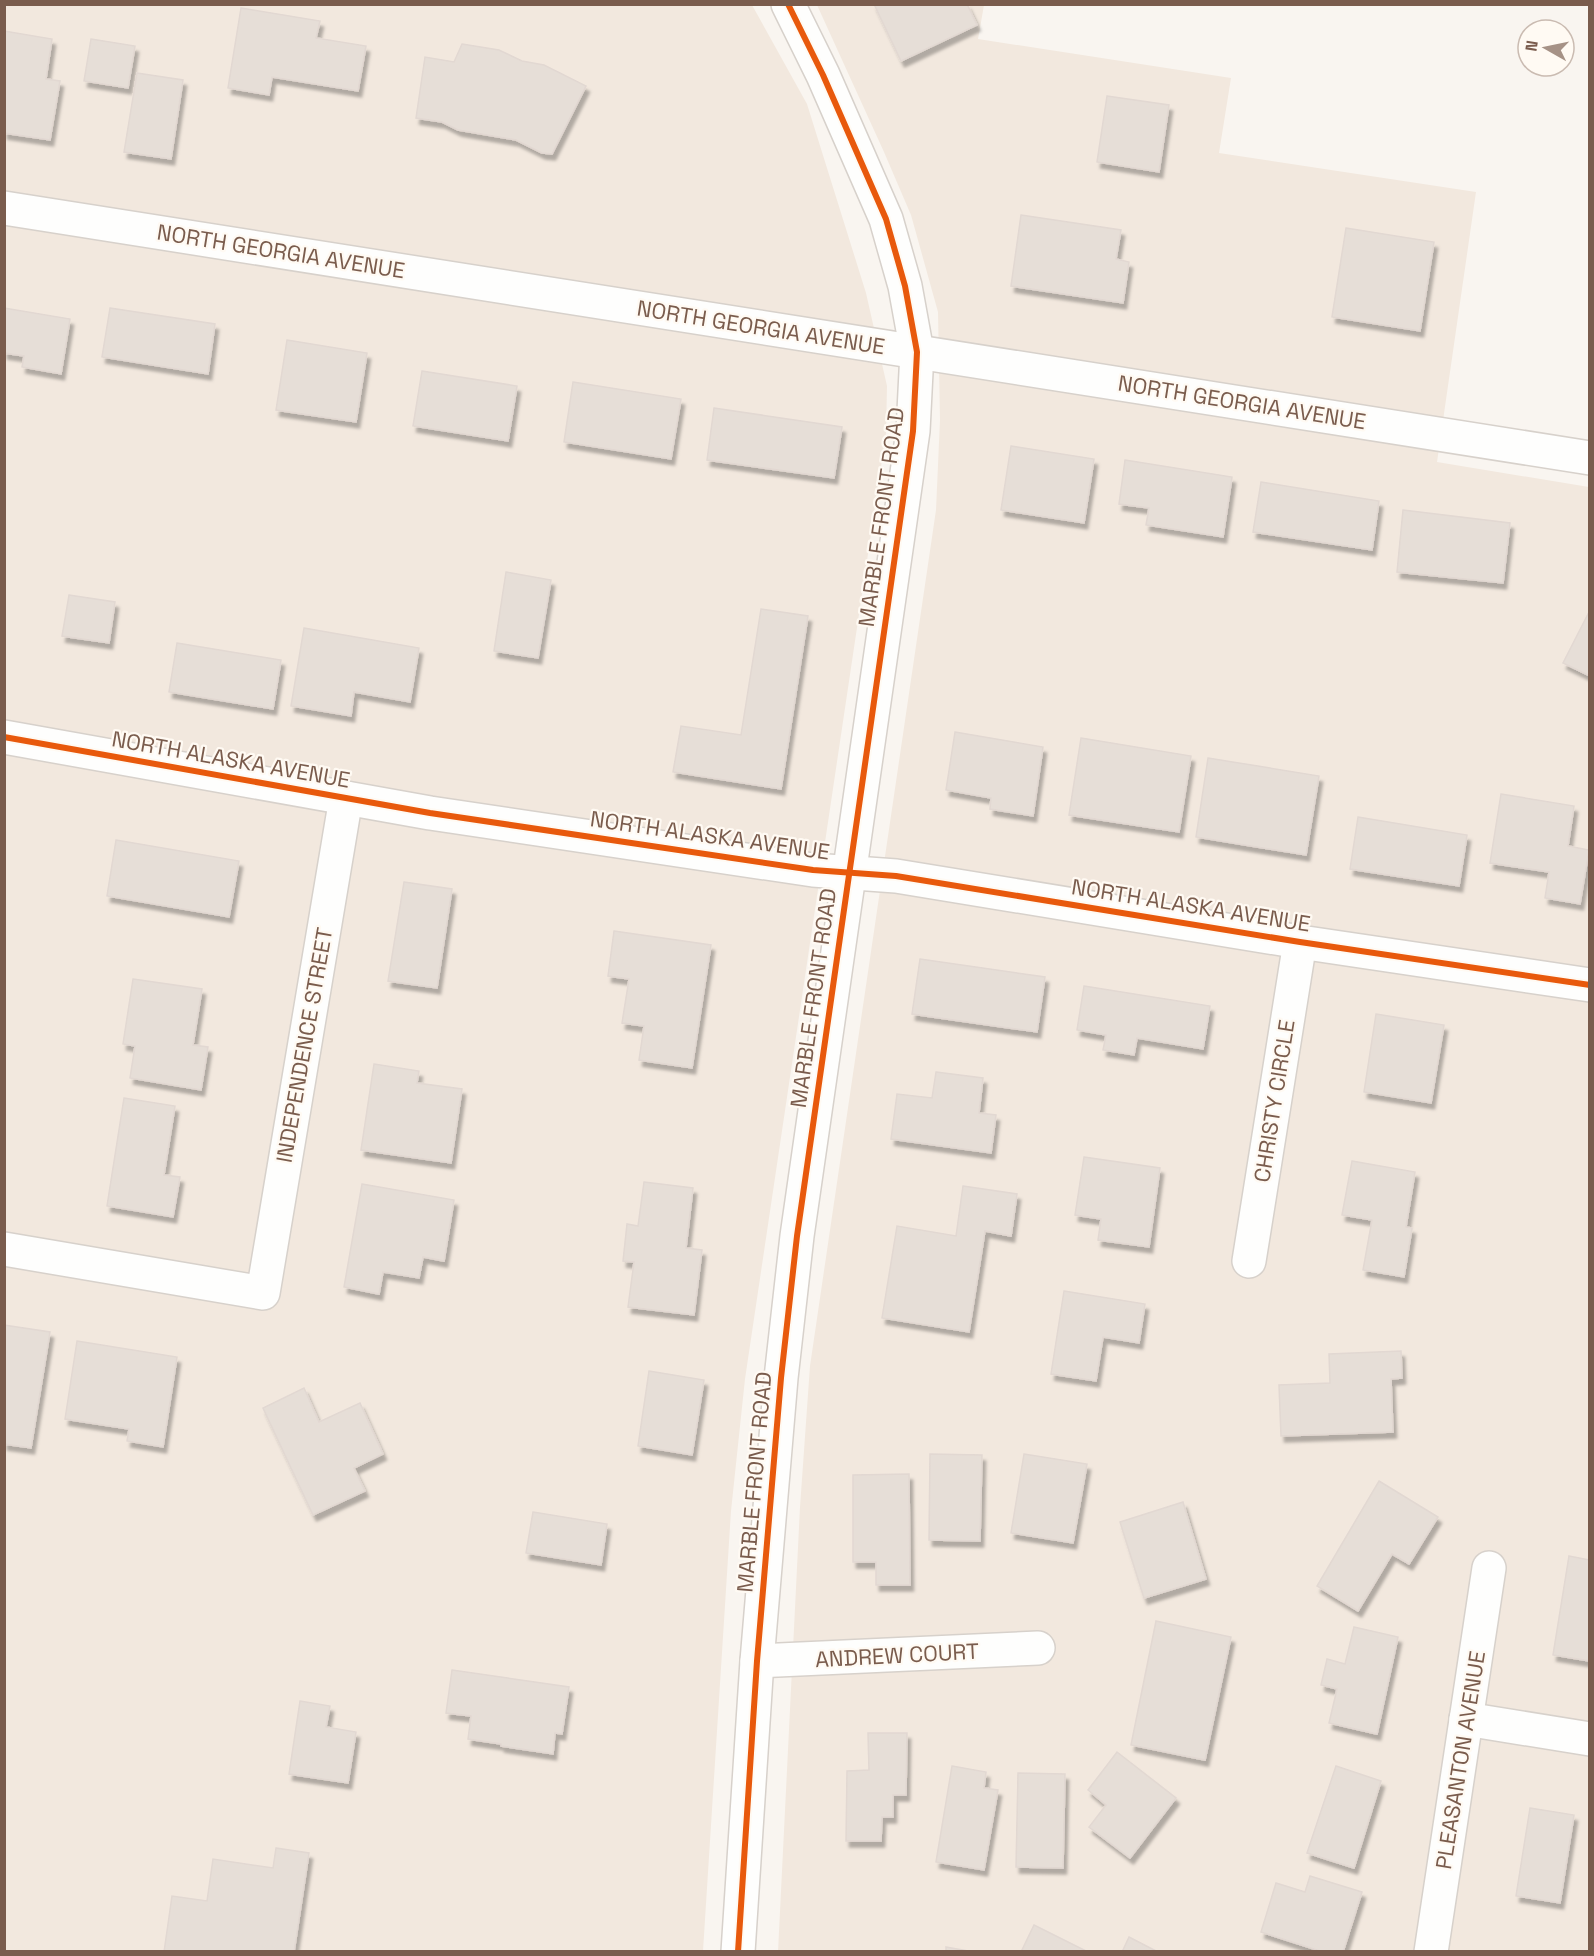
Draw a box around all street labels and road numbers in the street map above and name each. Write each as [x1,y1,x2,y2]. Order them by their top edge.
street label: NORTH GEORGIA AVENUE [155,218,407,284]
street label: NORTH GEORGIA AVENUE [635,294,887,360]
street label: NORTH GEORGIA AVENUE [1116,369,1368,435]
street label: MARBLE FRONT ROAD [852,405,910,629]
street label: NORTH ALASKA AVENUE [110,724,352,794]
street label: NORTH ALASKA AVENUE [588,804,832,866]
street label: NORTH ALASKA AVENUE [1070,872,1312,938]
street label: MARBLE FRONT ROAD [784,886,842,1110]
street label: INDEPENDENCE STREET [270,925,338,1165]
street label: CHRISTY CIRCLE [1247,1018,1301,1184]
street label: MARBLE FRONT ROAD [730,1371,778,1593]
street label: ANDREW COURT [814,1637,980,1673]
street label: PLEASANTON AVENUE [1429,1649,1491,1871]

